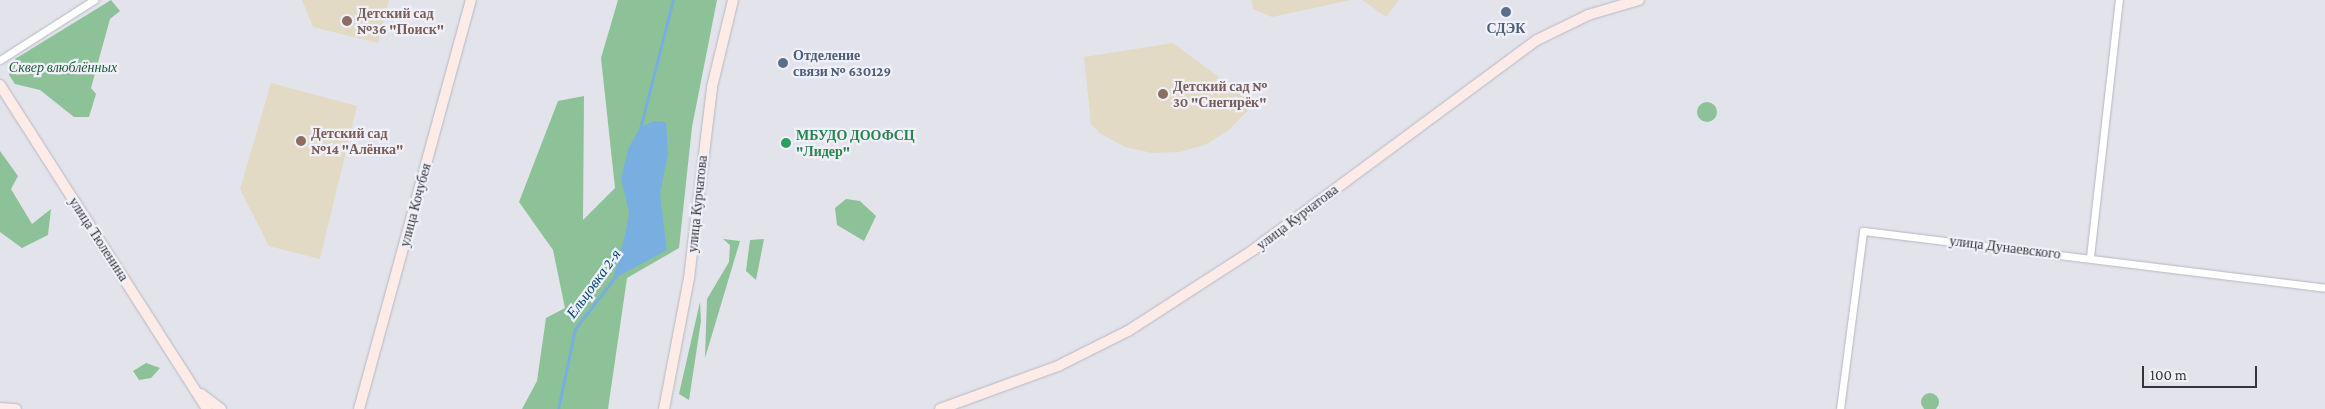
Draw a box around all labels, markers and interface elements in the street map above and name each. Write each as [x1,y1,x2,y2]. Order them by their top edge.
place label: Детский сад №36 "Поиск" [357,5,444,38]
marker: СДЭК [1500,6,1512,18]
marker: Детский сад №36 "Поиск" [341,15,353,27]
place label: СДЭК [1486,20,1526,36]
place label: Отделение связи № 630129 [793,47,891,80]
marker: Отделение связи № 630129 [777,57,789,69]
park label: Сквер влюблённых [9,59,117,75]
place label: Детский сад № 30 "Снегирёк" [1173,78,1267,110]
marker: Детский сад № 30 "Снегирёк" [1157,88,1169,100]
place label: Детский сад №14 "Алёнка" [311,125,403,158]
place label: МБУДО ДООФСЦ "Лидер" [796,127,915,160]
marker: Детский сад №14 "Алёнка" [295,135,307,147]
marker: МБУДО ДООФСЦ "Лидер" [780,137,792,149]
street label: улица Курчатова [684,155,710,253]
street label: улица Кочубея [396,161,434,249]
street label: улица Курчатова [1253,181,1341,253]
street label: улица Тюленина [66,194,132,284]
street label: улица Дунаевского [1948,232,2062,262]
water label: Ельцовка 2-я [563,246,625,322]
scale bar [2145,356,2260,388]
text: 100 m [2150,367,2187,383]

